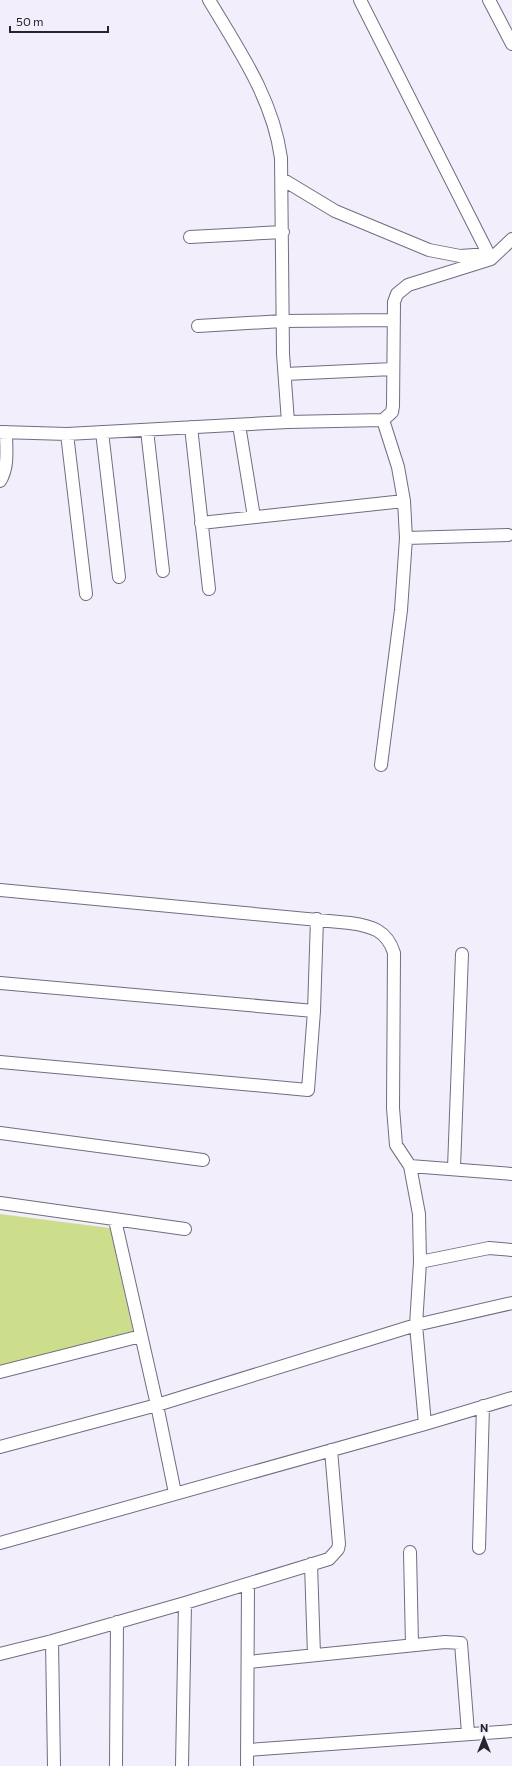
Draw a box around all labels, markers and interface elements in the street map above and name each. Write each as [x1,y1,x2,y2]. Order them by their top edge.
scale bar [10,8,108,34]
text: 50 m [16,14,44,28]
north arrow [464,1718,504,1758]
text: N [480,1721,488,1734]

